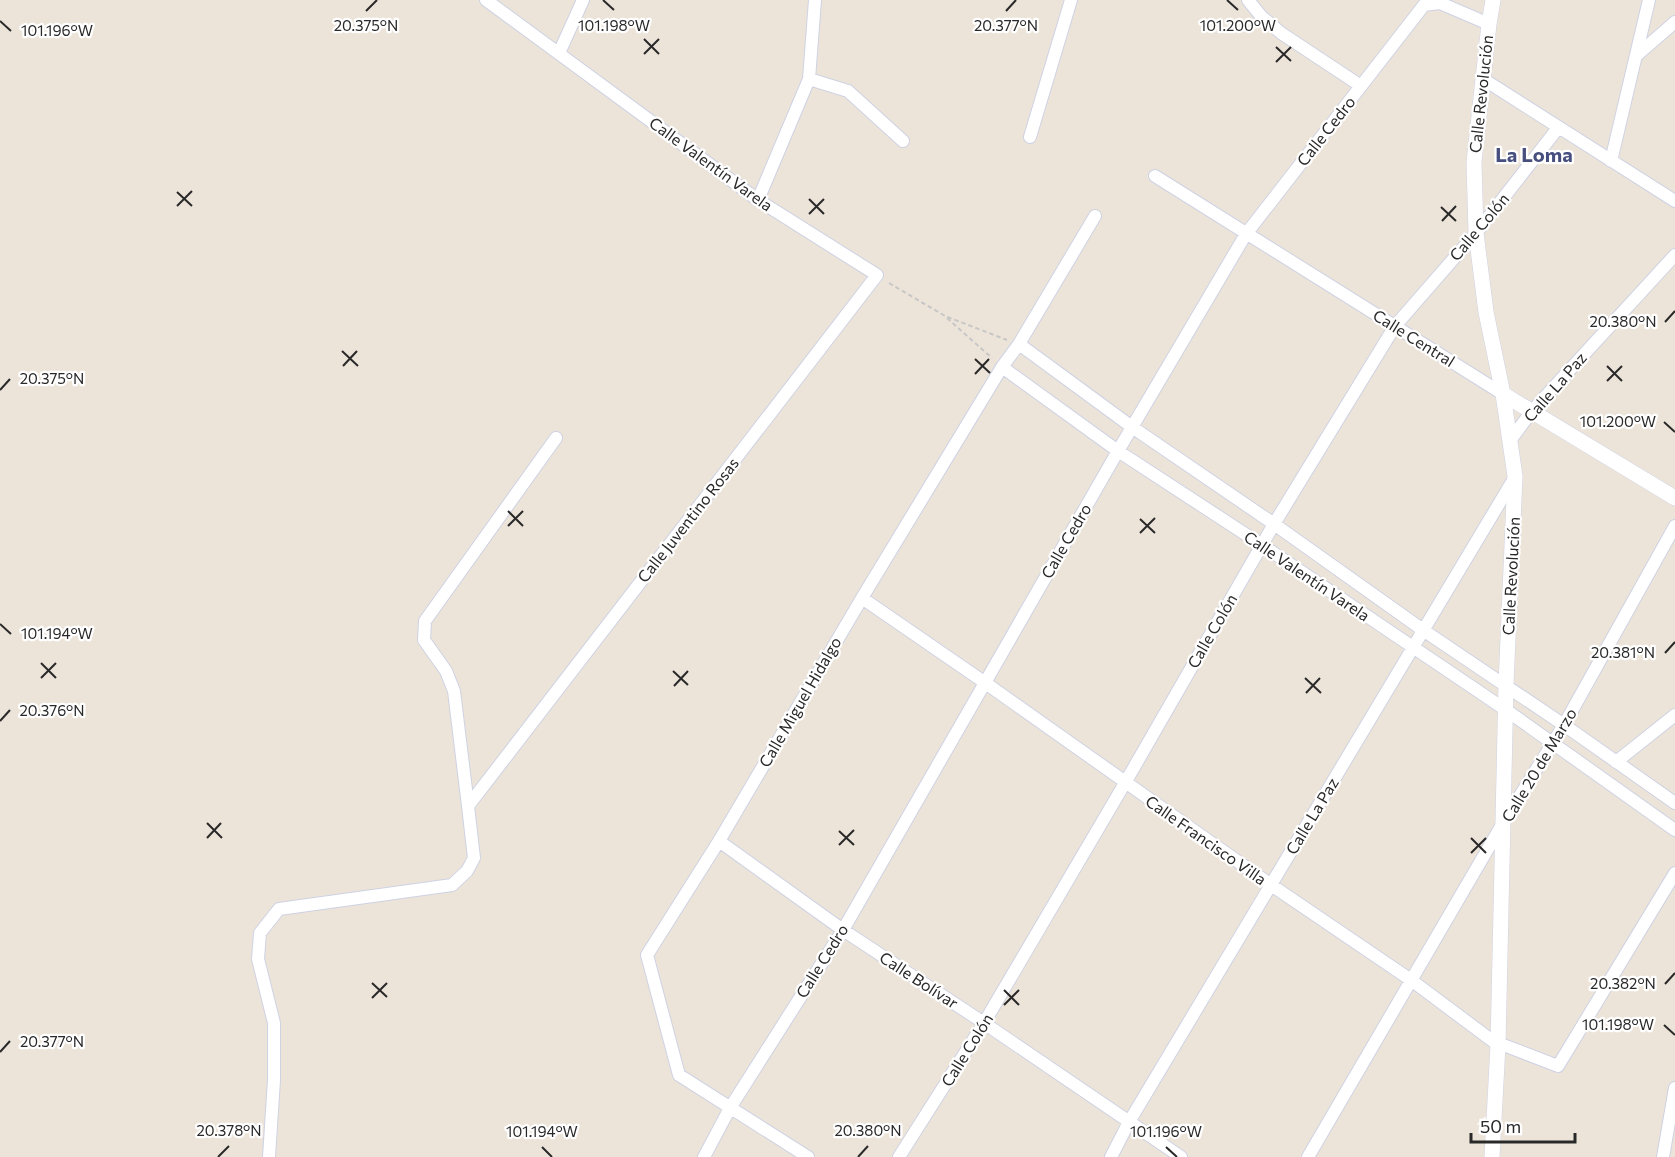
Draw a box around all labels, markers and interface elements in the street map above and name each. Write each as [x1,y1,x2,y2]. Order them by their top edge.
text: 20.375°N [334,16,398,34]
text: 101.198°W [578,16,650,34]
text: 20.377°N [974,16,1038,34]
text: 101.200°W [1200,16,1276,34]
text: 101.196°W [21,21,93,39]
street label: Calle Revolución [1465,34,1496,154]
street label: Calle Cedro [1292,92,1359,169]
street label: Calle Valentín Varela [646,113,777,215]
district label: La Loma [1495,142,1573,166]
street label: Calle Colón [1445,189,1512,264]
street label: Calle Central [1370,305,1459,370]
text: 20.380°N [1589,312,1657,330]
street label: Calle La Paz [1519,348,1590,425]
text: 20.375°N [20,369,84,387]
text: 101.200°W [1580,412,1656,430]
street label: Calle Juventino Rosas [633,454,742,586]
street label: Calle Cedro [1037,500,1095,582]
street label: Calle Revolución [1498,516,1523,636]
street label: Calle Valentín Varela [1241,526,1374,625]
street label: Calle Colón [1183,590,1240,671]
text: 101.194°W [21,624,93,642]
street label: Calle Miguel Hidalgo [754,633,845,770]
text: 20.381°N [1591,643,1655,661]
text: 20.376°N [19,701,85,719]
street label: Calle 20 de Marzo [1497,704,1580,825]
street label: Calle La Paz [1281,774,1342,857]
street label: Calle Francisco Villa [1142,791,1270,888]
street label: Calle Cedro [791,920,852,1001]
street label: Calle Bolívar [876,947,963,1012]
text: 20.382°N [1590,974,1656,992]
street label: Calle Colón [937,1010,996,1090]
text: 101.198°W [1582,1015,1654,1033]
text: 20.377°N [20,1032,84,1050]
scale bar [1471,1106,1574,1144]
text: 50 m [1480,1115,1521,1137]
text: 20.378°N [196,1121,262,1139]
text: 20.380°N [834,1121,902,1139]
text: 101.194°W [506,1122,578,1140]
text: 101.196°W [1130,1122,1202,1140]

